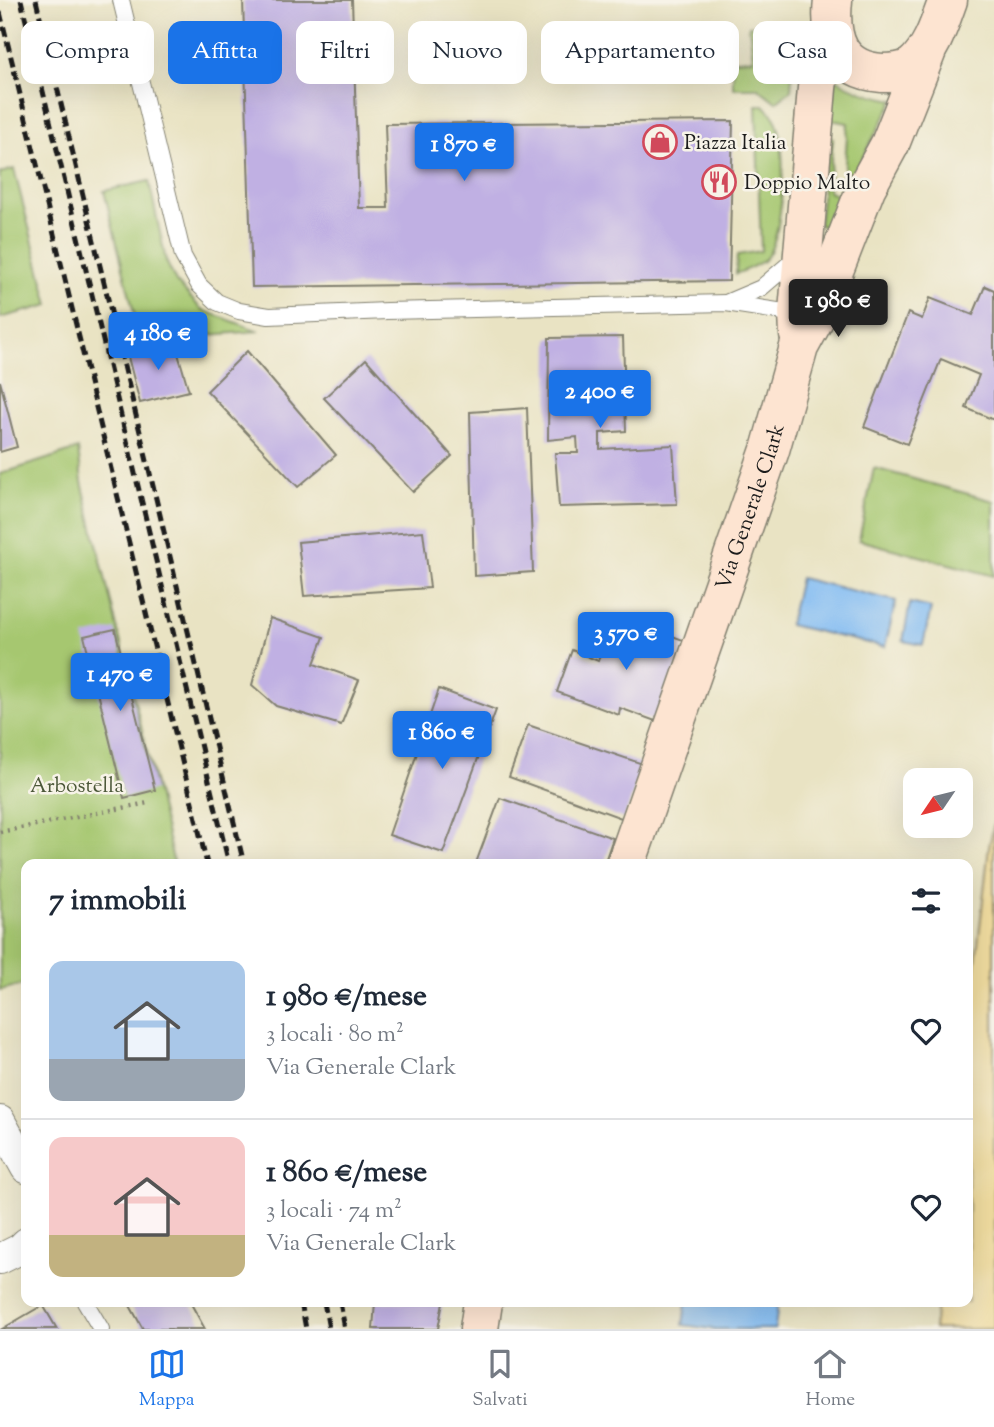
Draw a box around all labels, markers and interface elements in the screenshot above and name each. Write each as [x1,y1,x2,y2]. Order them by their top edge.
chip: Compra [21,21,154,84]
chip: Affitta [168,21,282,84]
chip: Filtri [296,21,394,84]
chip: Nuovo [408,21,527,84]
chip: Appartamento [541,21,739,84]
chip: Casa [753,21,852,84]
shop icon: Piazza Italia [641,123,679,161]
pin: 1 870 € [399,124,529,183]
text: 1 870 € [431,129,497,162]
place label: Piazza Italia [684,129,787,159]
restaurant icon: Doppio Malto [700,163,738,201]
place label: Doppio Malto [744,169,870,199]
pin: 1 980 € [773,280,903,339]
text: 1 980 € [805,285,871,318]
pin: 4 180 € [93,312,223,372]
text: 4 180 € [125,318,192,351]
pin: 2 400 € [535,370,665,430]
text: 2 400 € [565,376,635,409]
street label: Via Generale Clark [709,420,794,595]
pin: 3 570 € [561,612,691,672]
text: 3 570 € [594,618,658,651]
pin: 1 470 € [55,654,185,713]
text: 1 470 € [87,659,153,692]
pin: 1 860 € [377,712,507,771]
text: 1 860 € [409,717,475,750]
north arrow [903,768,973,838]
map controls [903,768,973,838]
park label: Arbostella [30,772,124,802]
text: 7 immobili [49,880,186,923]
icon: filters [907,882,945,920]
text: 1 980 €/mese [266,976,427,1019]
icon: home [105,989,189,1073]
icon: heart [907,1012,945,1050]
text: 3 locali · 80 m² [266,1019,404,1052]
text: Via Generale Clark [266,1052,456,1085]
text: 1 860 €/mese [266,1152,427,1195]
icon: home [105,1165,189,1249]
icon: heart [907,1188,945,1226]
text: 3 locali · 74 m² [266,1195,402,1228]
text: Via Generale Clark [266,1228,456,1261]
tab: Mappa [139,1345,195,1414]
tab: Salvati [472,1345,528,1414]
tab: Home [805,1345,855,1414]

